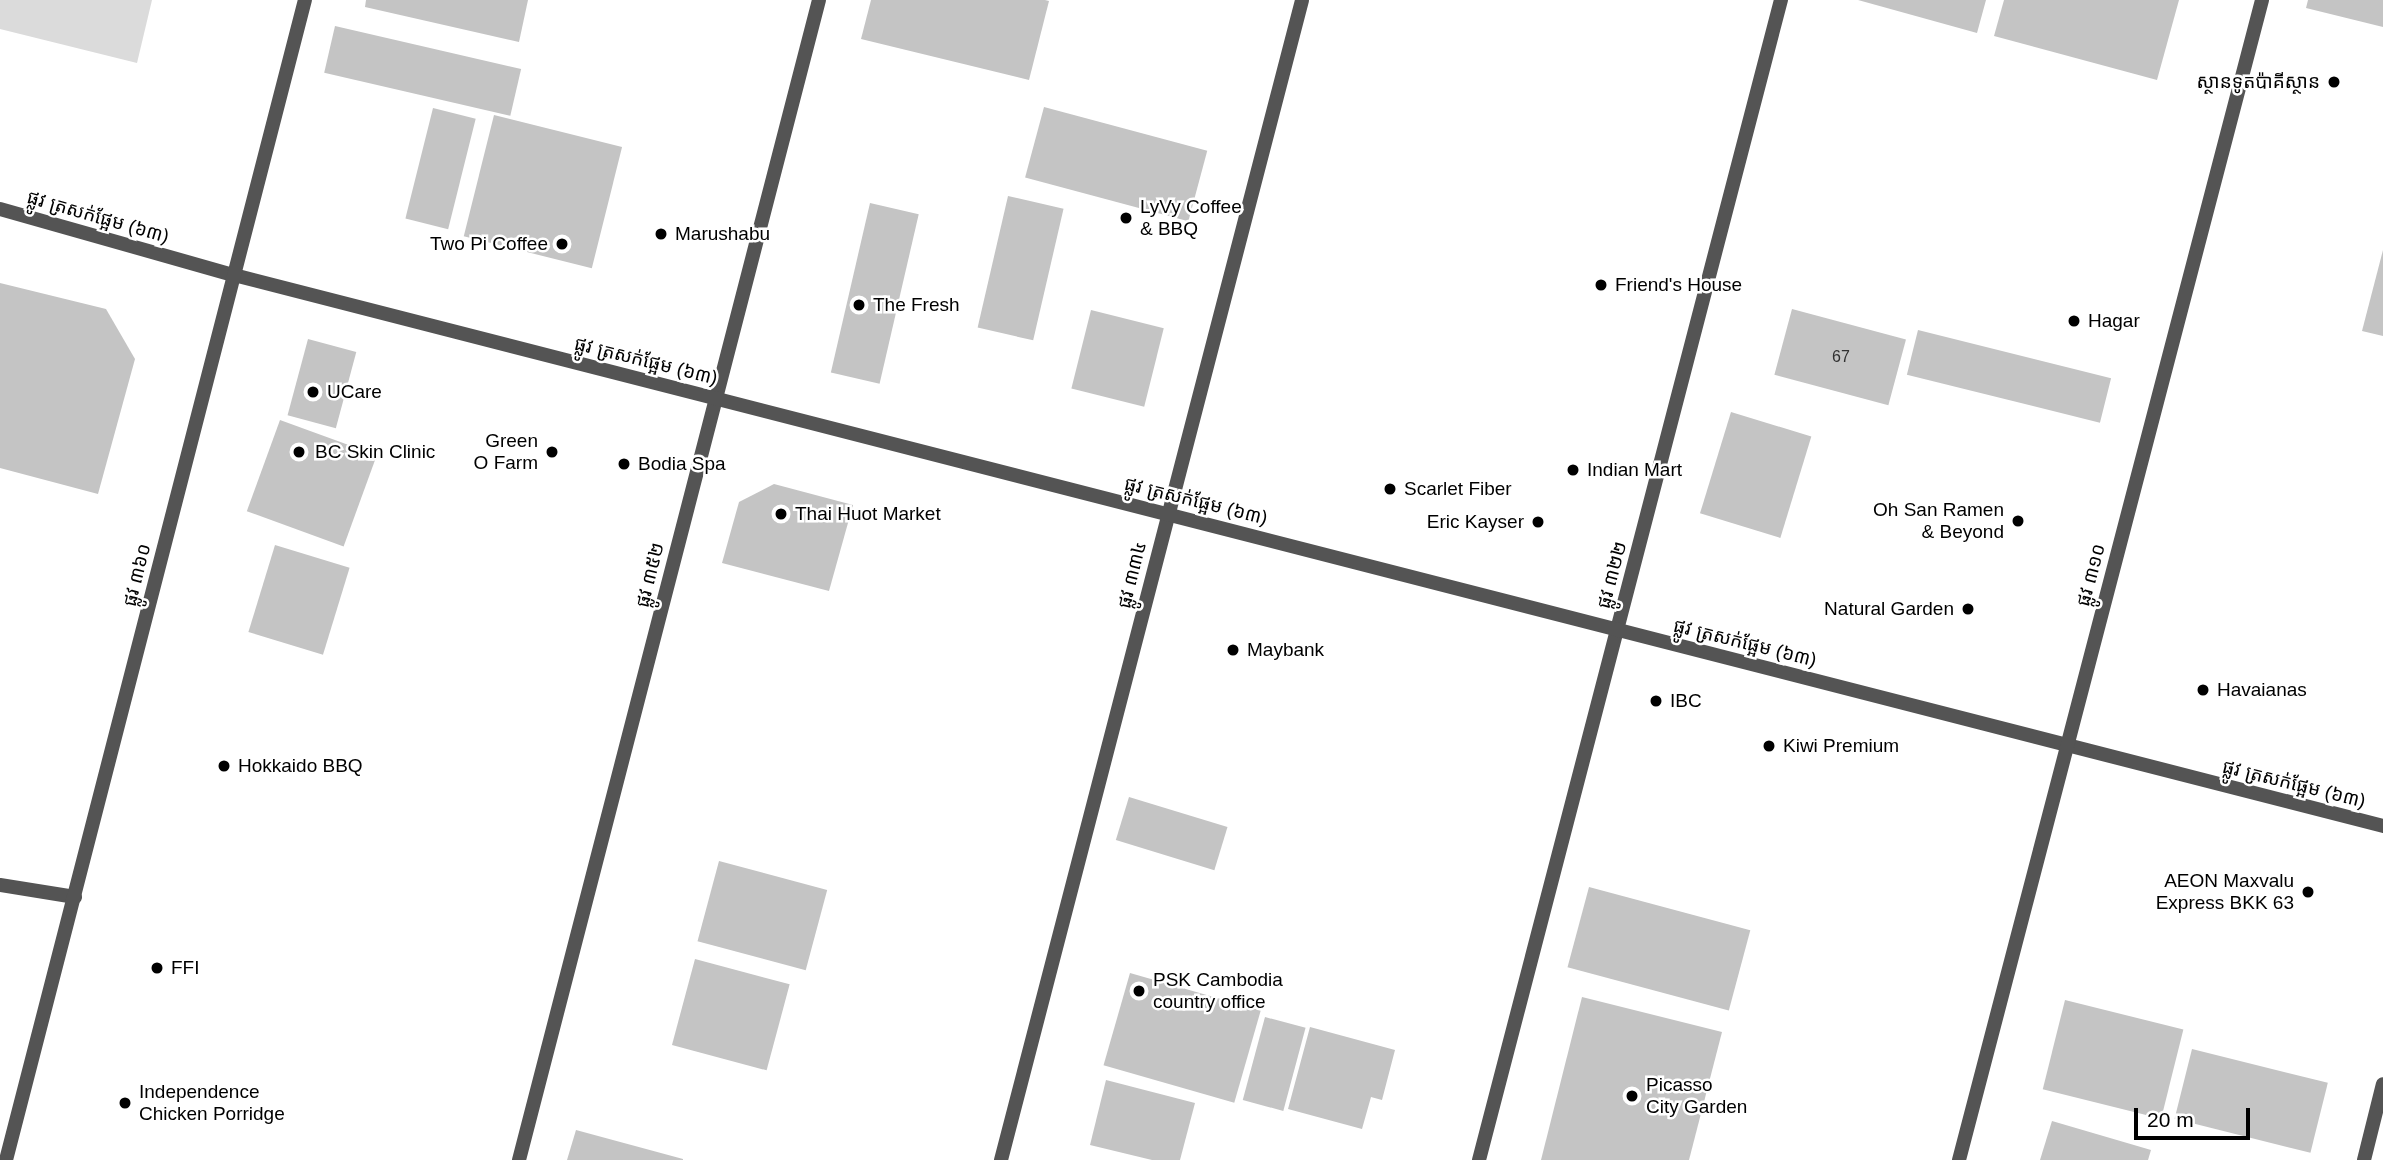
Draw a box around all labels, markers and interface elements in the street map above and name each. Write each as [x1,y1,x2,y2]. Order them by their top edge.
place label: ស្ថានទូតប៉ាគីស្ថាន [2197,71,2320,93]
marker: ស្ថានទូតប៉ាគីស្ថាន [2326,74,2342,90]
street label: ផ្លូវ ត្រសក់ផ្អែម (៦៣) [24,186,172,248]
place label: LyVy Coffee & BBQ [1140,196,1242,240]
marker: LyVy Coffee & BBQ [1118,210,1134,226]
place label: Marushabu [675,223,770,245]
marker: Marushabu [653,226,669,242]
place label: Two Pi Coffee [430,233,548,255]
marker: Two Pi Coffee [554,236,570,252]
place label: Friend's House [1615,274,1742,296]
marker: Friend's House [1593,277,1609,293]
place label: The Fresh [873,294,960,316]
marker: The Fresh [851,297,867,313]
place label: Hagar [2088,310,2140,332]
marker: Hagar [2066,313,2082,329]
street label: ផ្លូវ ត្រសក់ផ្អែម (៦៣) [572,332,720,390]
house number: 67 [1832,347,1850,367]
place label: UCare [327,381,382,403]
marker: UCare [305,384,321,400]
place label: Green O Farm [474,430,538,474]
place label: BC Skin Clinic [315,441,435,463]
marker: BC Skin Clinic [289,442,309,462]
marker: Green O Farm [544,444,560,460]
place label: Bodia Spa [638,453,726,475]
marker: Bodia Spa [616,456,632,472]
place label: Indian Mart [1587,459,1682,481]
marker: Indian Mart [1565,462,1581,478]
street label: ផ្លូវ ត្រសក់ផ្អែម (៦៣) [1122,472,1270,530]
place label: Scarlet Fiber [1404,478,1512,500]
marker: Scarlet Fiber [1382,481,1398,497]
place label: Oh San Ramen & Beyond [1873,499,2004,543]
place label: Thai Huot Market [795,503,941,525]
marker: Thai Huot Market [773,506,789,522]
place label: Eric Kayser [1427,511,1524,533]
marker: Oh San Ramen & Beyond [2010,513,2026,529]
marker: Eric Kayser [1530,514,1546,530]
street label: ផ្លូវ ៣៣៤ [1113,539,1151,611]
street label: ផ្លូវ ៣២២ [1592,539,1632,611]
street label: ផ្លូវ ៣៥២ [631,540,669,610]
street label: ផ្លូវ ៣៦០ [118,541,156,609]
street label: ផ្លូវ ៣១០ [2072,541,2110,609]
place label: Natural Garden [1824,598,1954,620]
marker: Natural Garden [1960,601,1976,617]
street label: ផ្លូវ ត្រសក់ផ្អែម (៦៣) [1671,614,1819,672]
place label: Maybank [1247,639,1324,661]
marker: Maybank [1225,642,1241,658]
place label: Havaianas [2217,679,2307,701]
marker: Havaianas [2195,682,2211,698]
place label: IBC [1670,690,1702,712]
marker: IBC [1648,693,1664,709]
place label: Kiwi Premium [1783,735,1899,757]
marker: Kiwi Premium [1761,738,1777,754]
place label: Hokkaido BBQ [238,755,363,777]
street label: ផ្លូវ ត្រសក់ផ្អែម (៦៣) [2220,755,2368,813]
marker: Hokkaido BBQ [216,758,232,774]
place label: AEON Maxvalu Express BKK 63 [2156,870,2294,914]
marker: AEON Maxvalu Express BKK 63 [2300,884,2316,900]
place label: FFI [171,957,199,979]
marker: FFI [149,960,165,976]
place label: PSK Cambodia country office [1153,969,1283,1013]
marker: PSK Cambodia country office [1131,983,1147,999]
place label: Picasso City Garden [1646,1074,1747,1118]
place label: Independence Chicken Porridge [139,1081,285,1125]
marker: Picasso City Garden [1624,1088,1640,1104]
scale bar [2138,1094,2254,1138]
marker: Independence Chicken Porridge [117,1095,133,1111]
text: 20 m [2147,1108,2194,1131]

